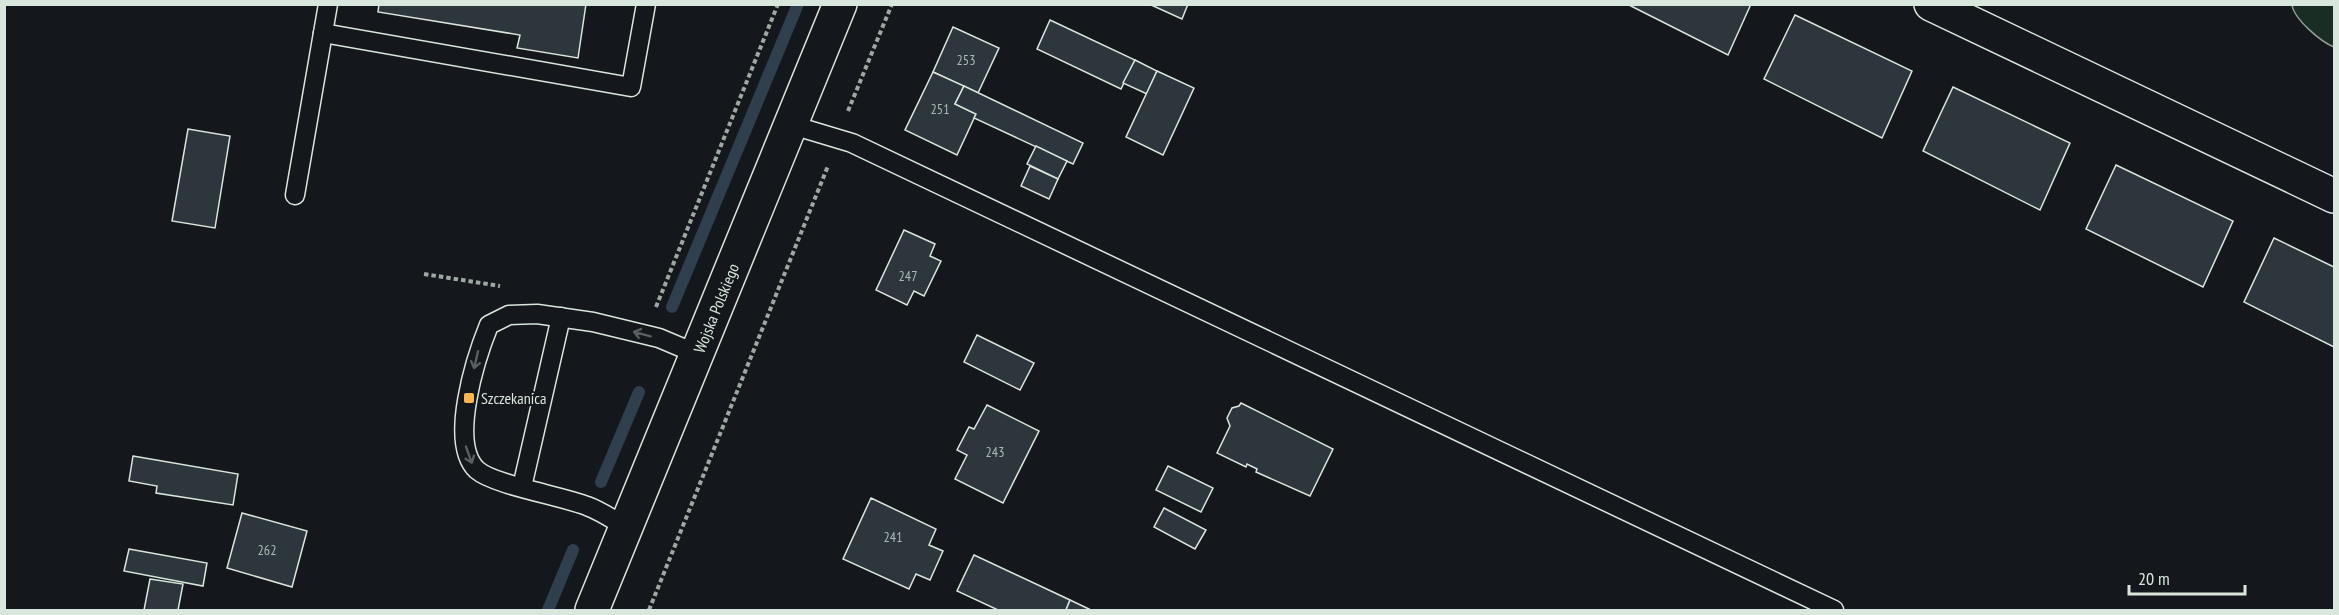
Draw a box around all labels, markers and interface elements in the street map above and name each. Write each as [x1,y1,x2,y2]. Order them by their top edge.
house number: 253 [957,51,975,69]
house number: 251 [931,100,949,118]
street label: Wojska Polskiego [689,260,743,356]
house number: 247 [899,267,917,285]
one-way arrow [633,328,652,339]
one-way arrow [470,350,482,369]
place label: Szczekanica [481,388,546,408]
marker: Szczekanica [462,391,476,405]
house number: 243 [986,443,1004,461]
one-way arrow [465,445,476,463]
house number: 241 [884,528,902,546]
house number: 262 [258,541,276,559]
scale bar [2129,558,2244,596]
text: 20 m [2138,567,2170,590]

